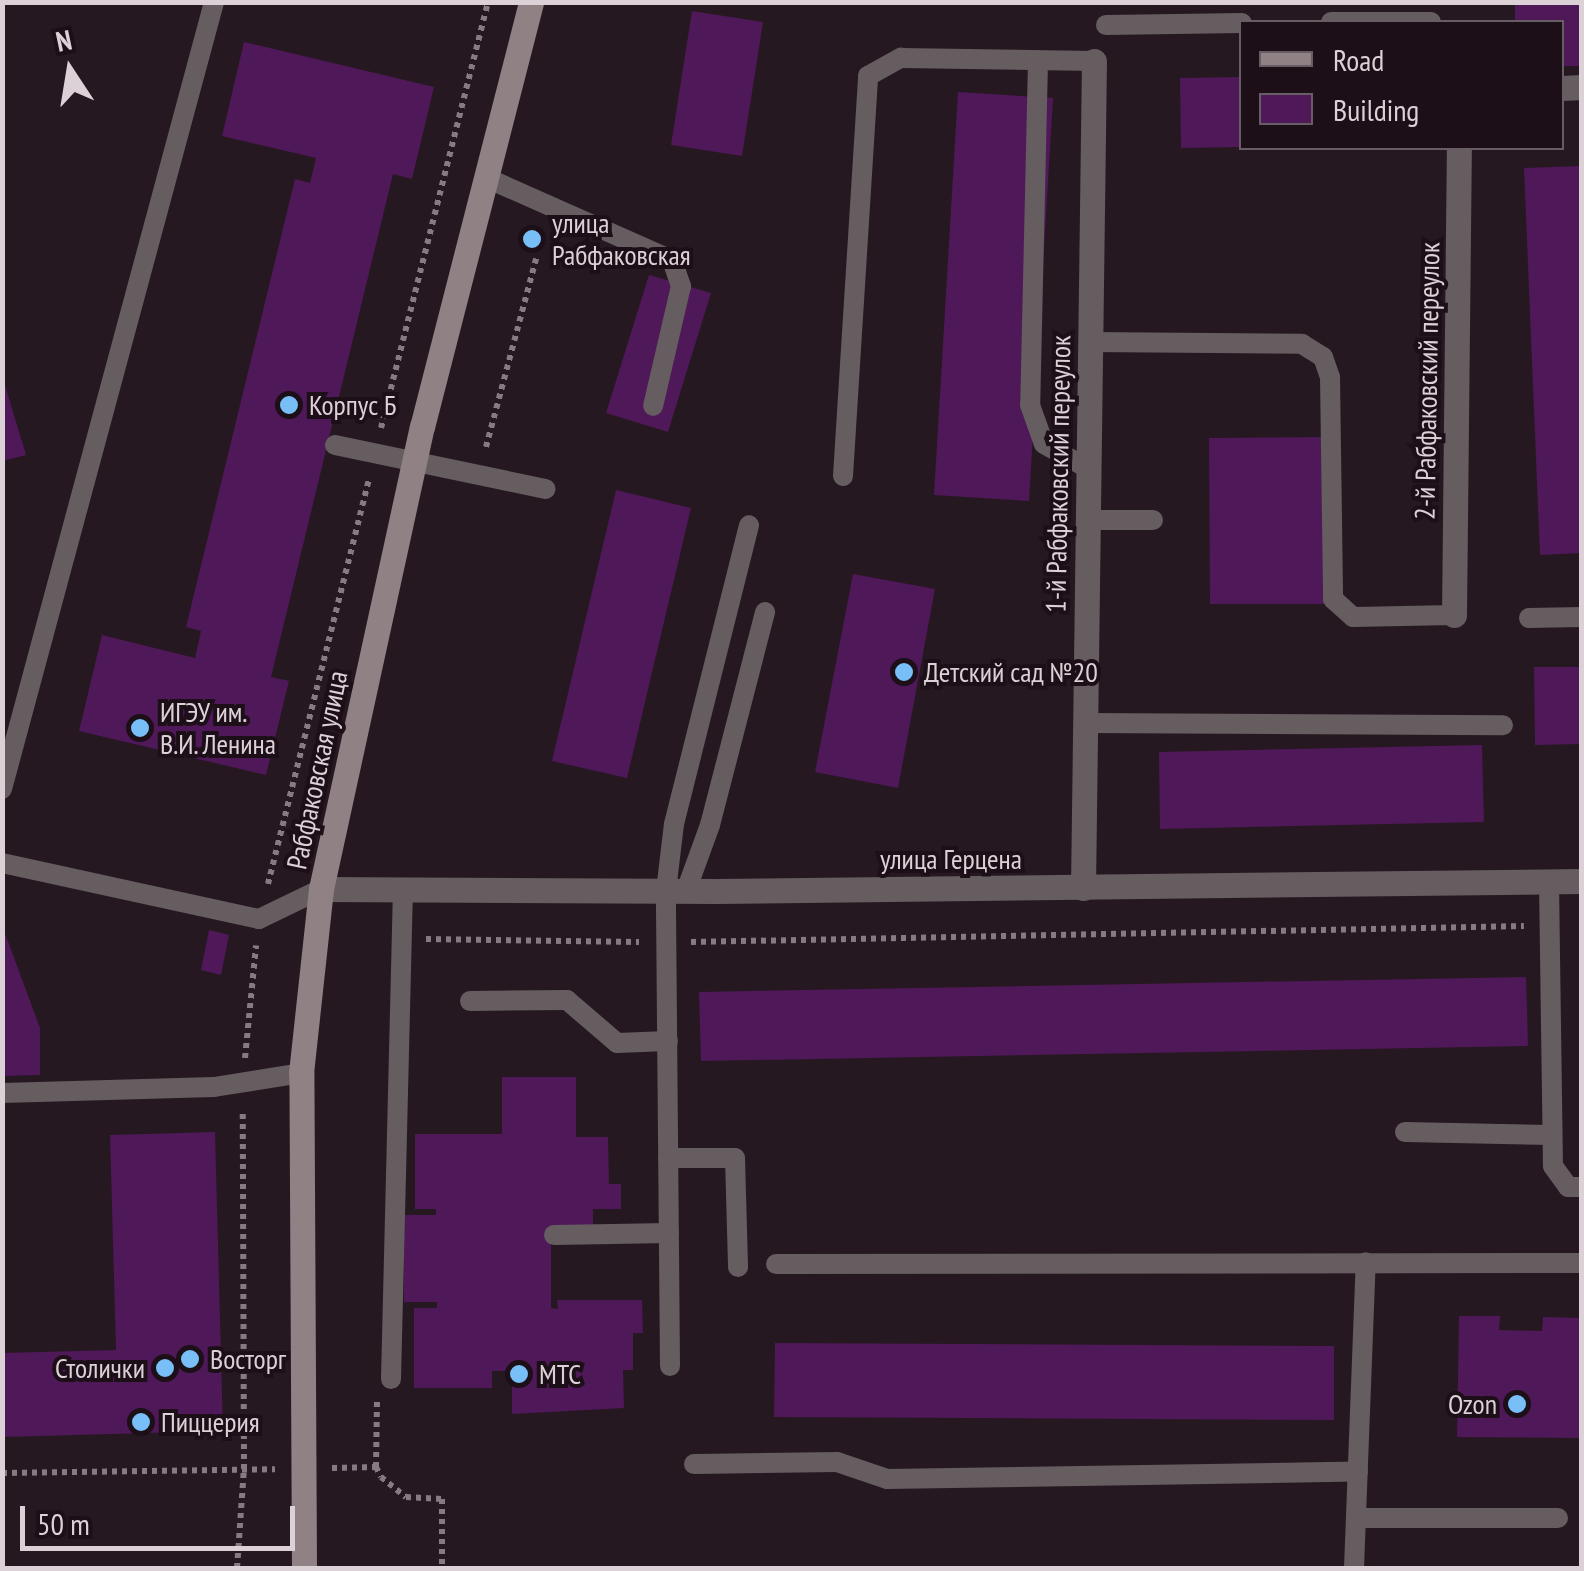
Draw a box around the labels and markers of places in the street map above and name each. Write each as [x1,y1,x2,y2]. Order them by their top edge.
place label: улица Рабфаковская [552,206,691,272]
marker: улица Рабфаковская [521,228,543,250]
place label: Корпус Б [309,388,397,422]
marker: Корпус Б [278,394,300,416]
place label: Детский сад №20 [924,655,1098,689]
marker: Детский сад №20 [893,661,915,683]
place label: ИГЭУ им. В.И. Ленина [160,695,278,761]
marker: ИГЭУ им. В.И. Ленина [129,717,151,739]
place label: Восторг [210,1342,286,1376]
marker: Восторг [179,1348,201,1370]
place label: Столички [55,1351,145,1385]
marker: Столички [154,1357,176,1379]
place label: МТС [539,1357,581,1391]
marker: МТС [508,1363,530,1385]
place label: Ozon [1448,1387,1497,1421]
marker: Ozon [1506,1393,1528,1415]
place label: Пиццерия [161,1405,260,1439]
marker: Пиццерия [130,1411,152,1433]

